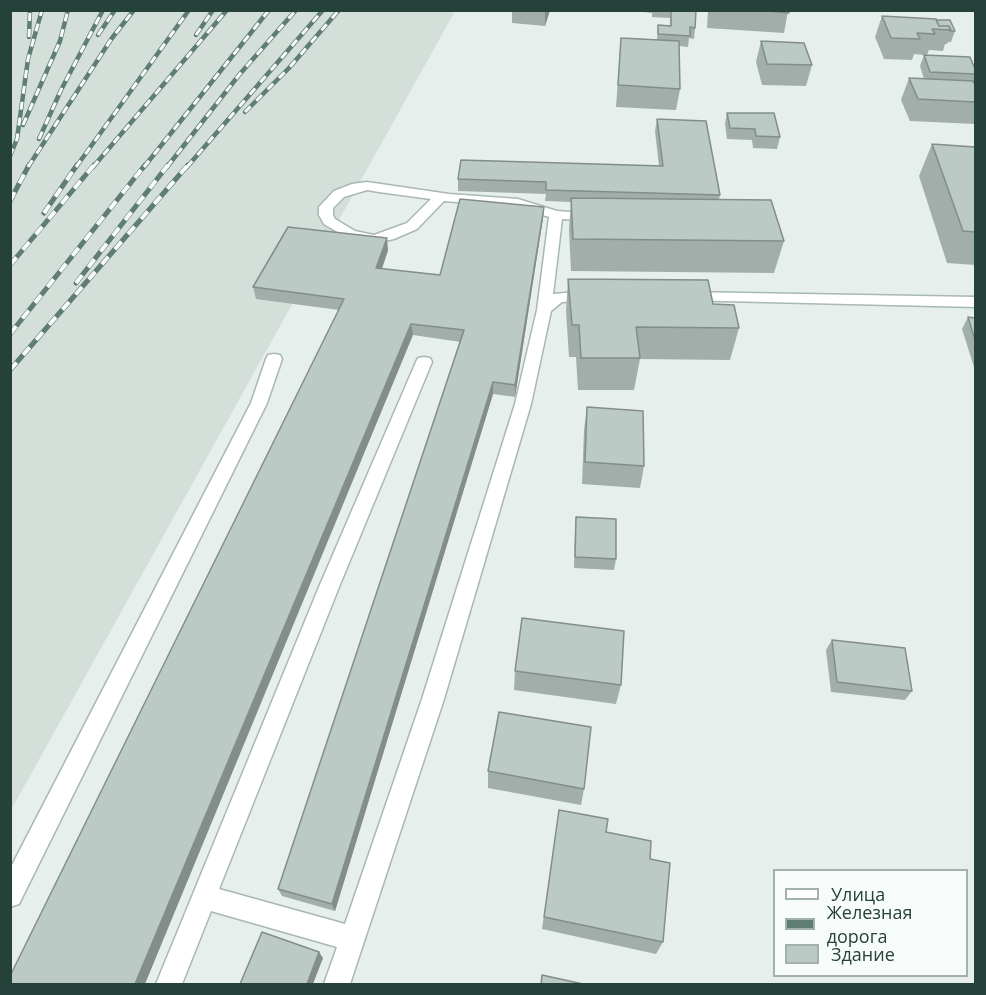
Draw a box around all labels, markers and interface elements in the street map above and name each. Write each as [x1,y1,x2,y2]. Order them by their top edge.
legend [773,869,968,977]
text: Улица [831,882,885,906]
text: Железная дорога [827,900,912,948]
text: Здание [831,942,895,966]

